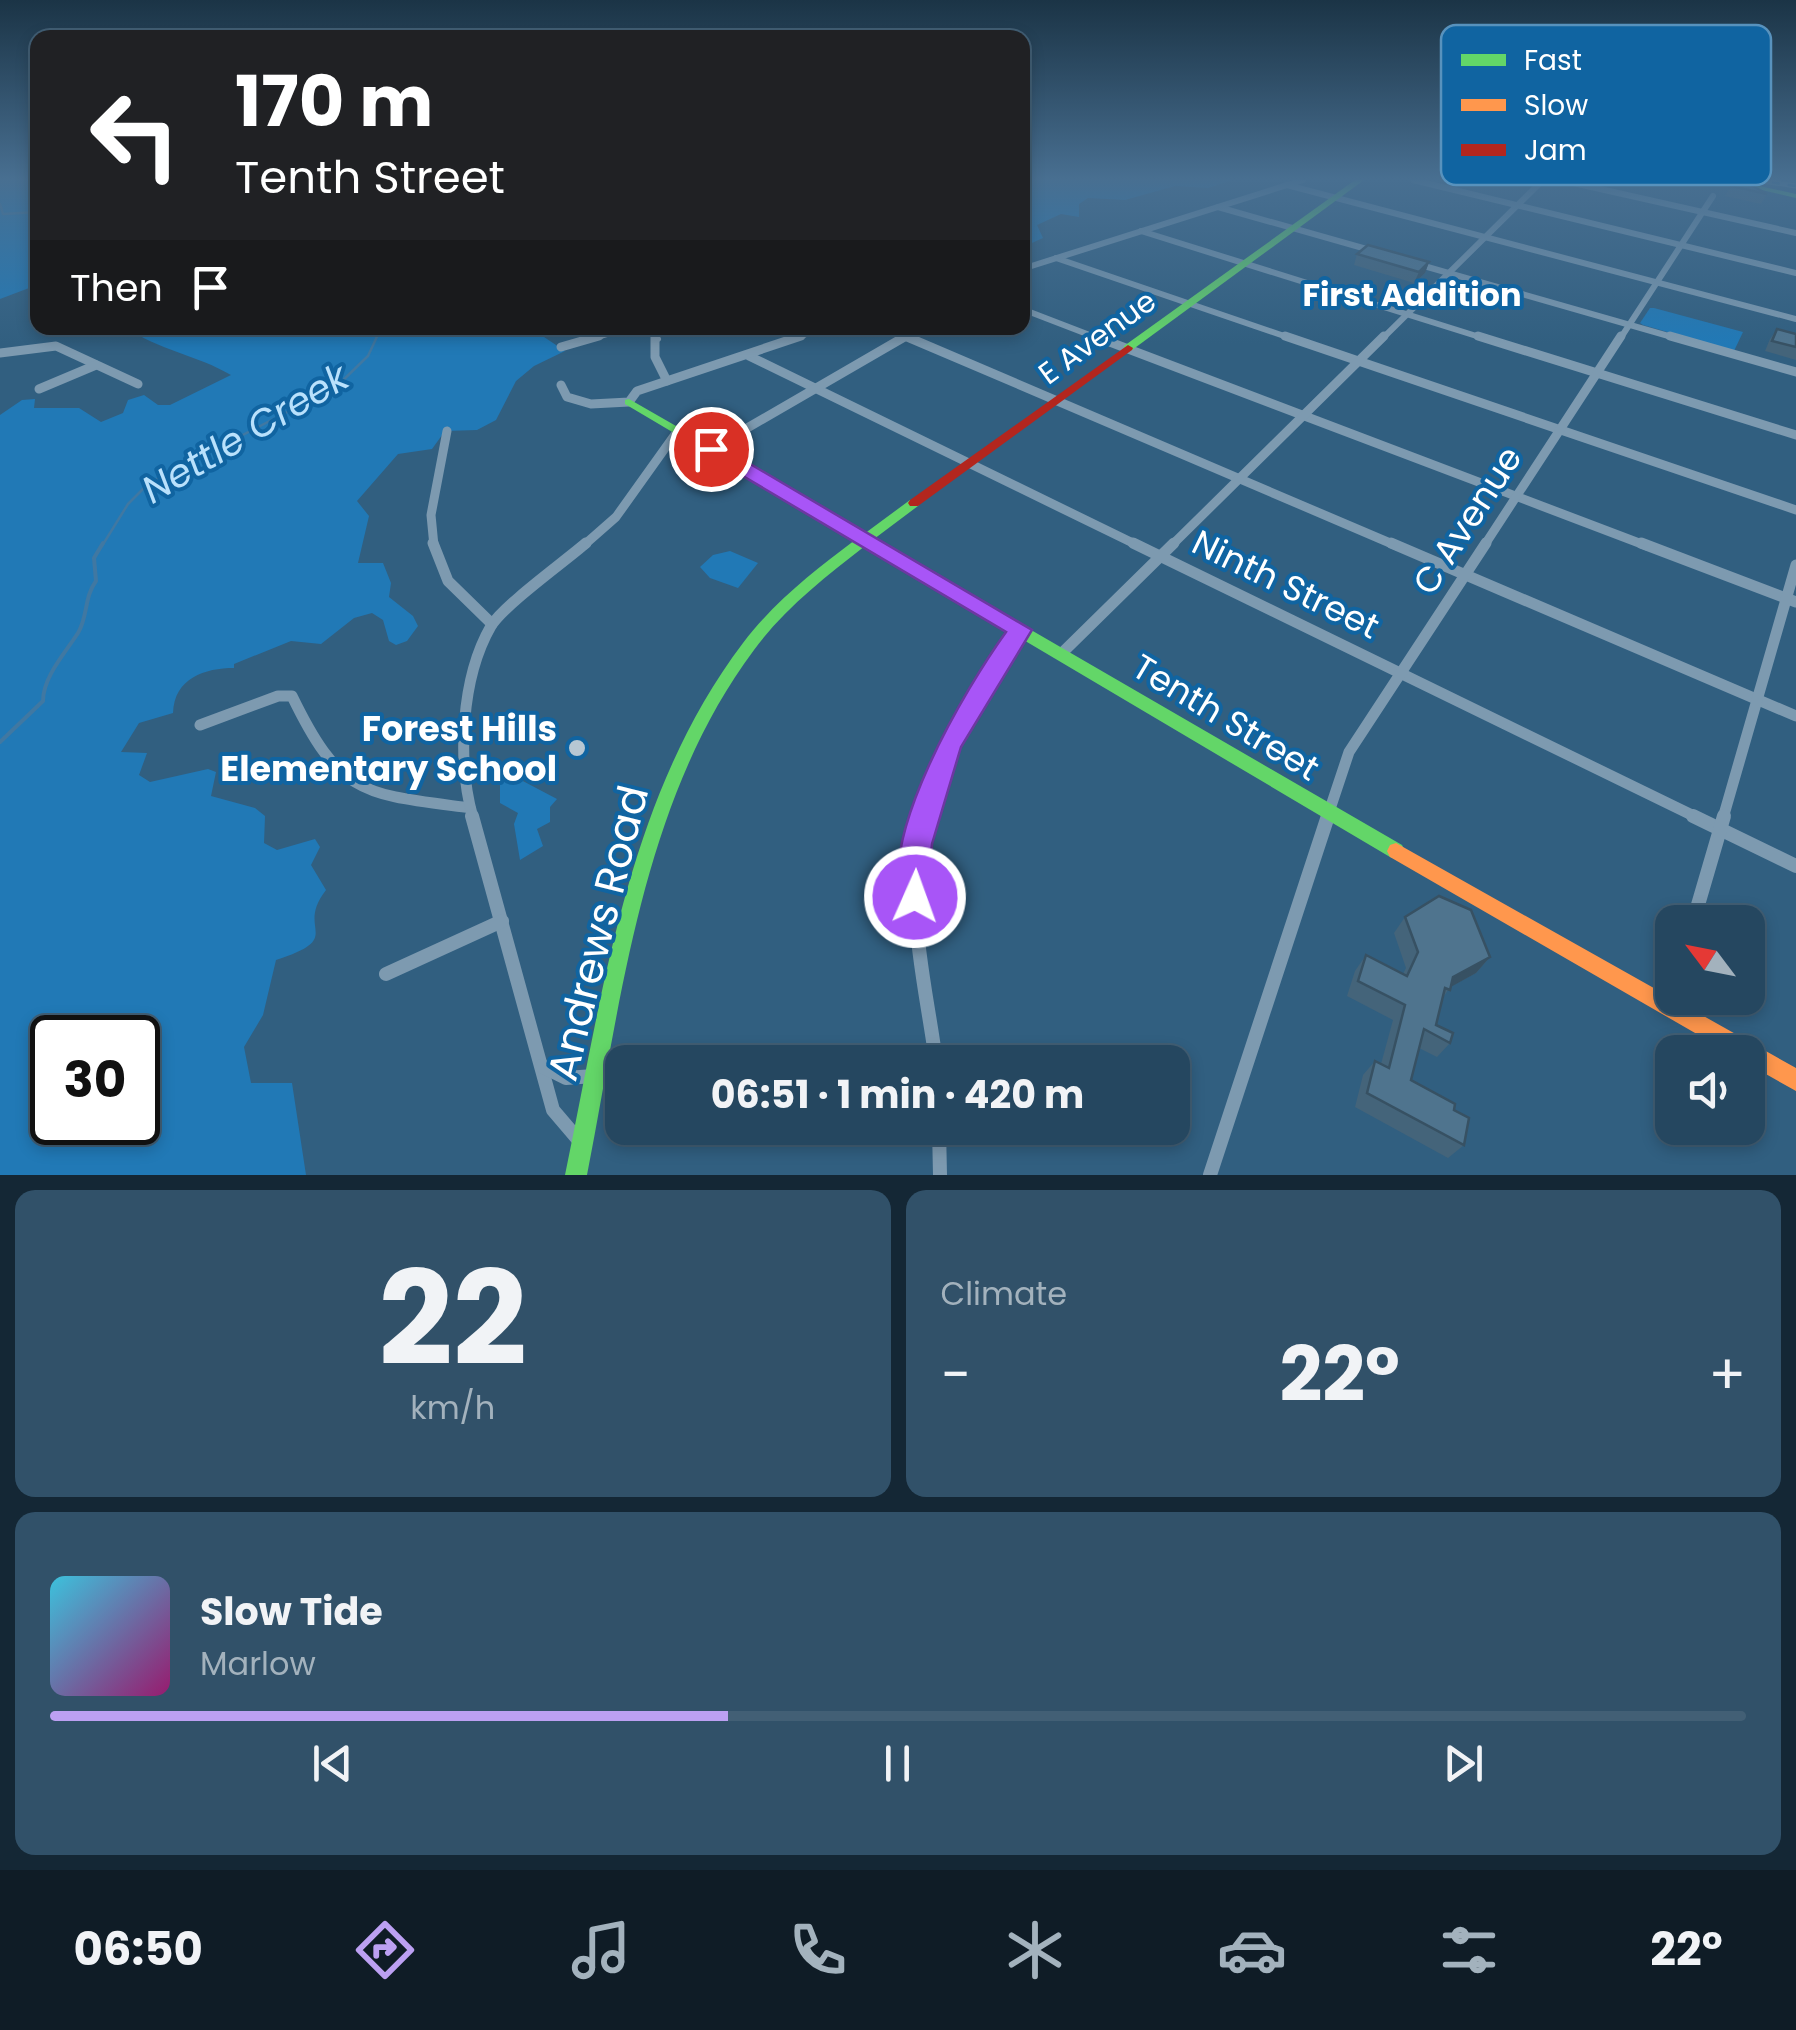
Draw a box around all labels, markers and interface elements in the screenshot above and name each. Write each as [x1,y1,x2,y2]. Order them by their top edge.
legend [1441,25,1771,185]
text: Fast [1524,41,1582,80]
text: 170 m [235,52,433,151]
icon: left [70,70,200,200]
text: Slow [1524,86,1588,125]
text: Jam [1524,131,1587,170]
text: Tenth Street [235,146,505,209]
icon: arrive [183,260,238,315]
text: Then [70,261,163,314]
district label: First Addition [1302,272,1522,317]
street label: E Avenue [1029,280,1165,394]
water label: Nettle Creek [132,350,359,516]
pin [669,407,754,492]
icon: arrive [684,422,739,477]
street label: C Avenue [1401,436,1533,604]
street label: Ninth Street [1184,518,1388,650]
street label: Tenth Street [1123,642,1329,792]
place label: Forest Hills Elementary School [220,704,557,793]
marker: Forest Hills Elementary School [566,737,588,759]
street label: Andrews Road [533,779,663,1087]
position arrow [863,845,967,949]
north arrow [1655,905,1765,1015]
map controls [1655,905,1765,1145]
speed limit sign: 30 [30,1015,160,1145]
button: sound [1655,1035,1765,1145]
text: 06:51 · 1 min · 420 m [711,1068,1084,1121]
text: 22 [379,1227,527,1410]
text: Climate [941,1271,1067,1316]
text: 22° [1279,1322,1400,1427]
text: − [941,1336,971,1413]
text: + [1708,1336,1746,1413]
text: km/h [410,1385,495,1430]
text: Slow Tide [200,1585,383,1638]
text: Marlow [200,1641,316,1686]
icon: previous [305,1736,360,1791]
icon: pause [870,1736,925,1791]
icon: next [1436,1736,1491,1791]
icon: directions [350,1915,420,1985]
icon: music [566,1915,636,1985]
icon: phone [783,1915,853,1985]
icon: climate [1000,1915,1070,1985]
icon: car [1217,1915,1287,1985]
icon: filters [1434,1915,1504,1985]
text: 06:50 [73,1918,203,1981]
text: 22° [1650,1918,1723,1981]

